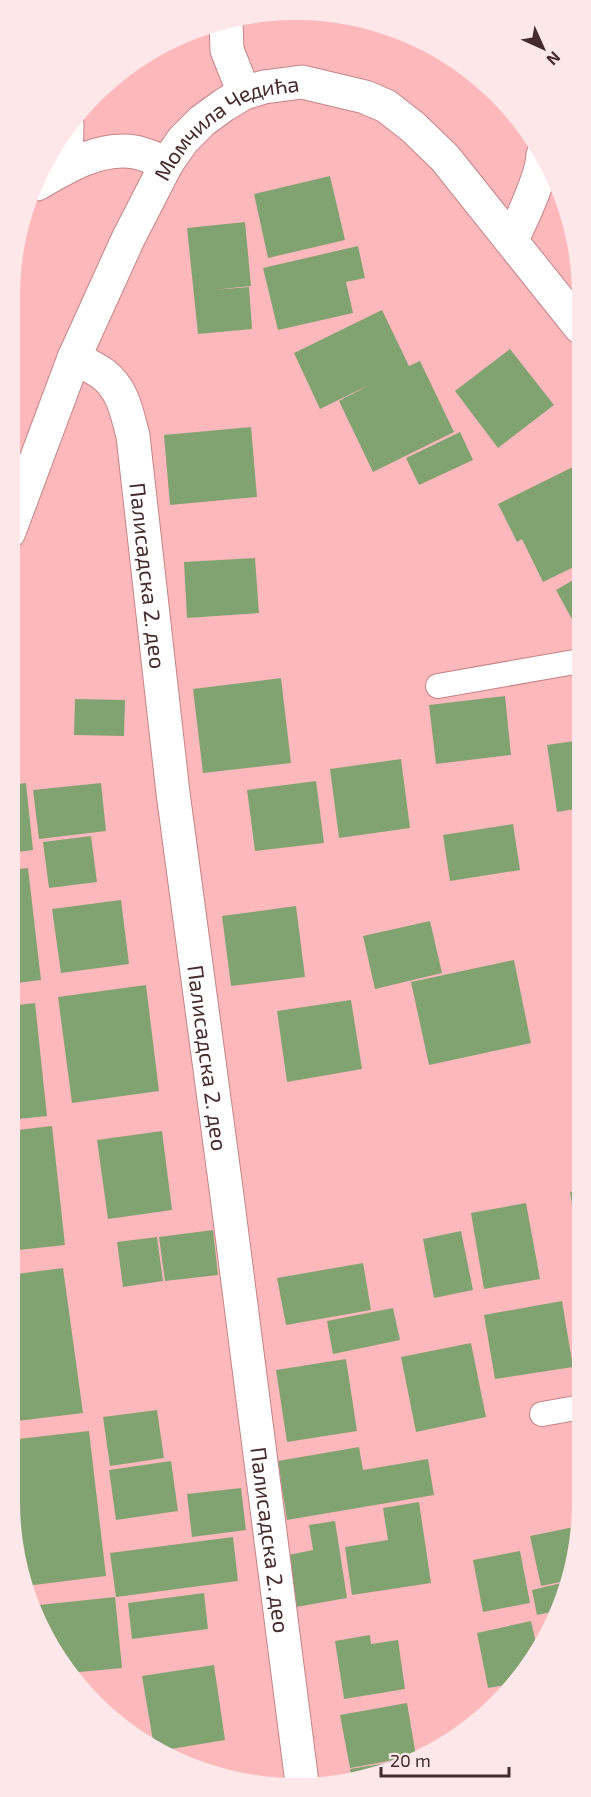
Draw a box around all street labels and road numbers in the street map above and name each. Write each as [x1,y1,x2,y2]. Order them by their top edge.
street label: Момчила Чедића [148,70,301,184]
street label: Палисадска 2. део [125,481,172,670]
street label: Палисадска 2. део [183,963,234,1152]
street label: Палисадска 2. део [246,1445,296,1634]

